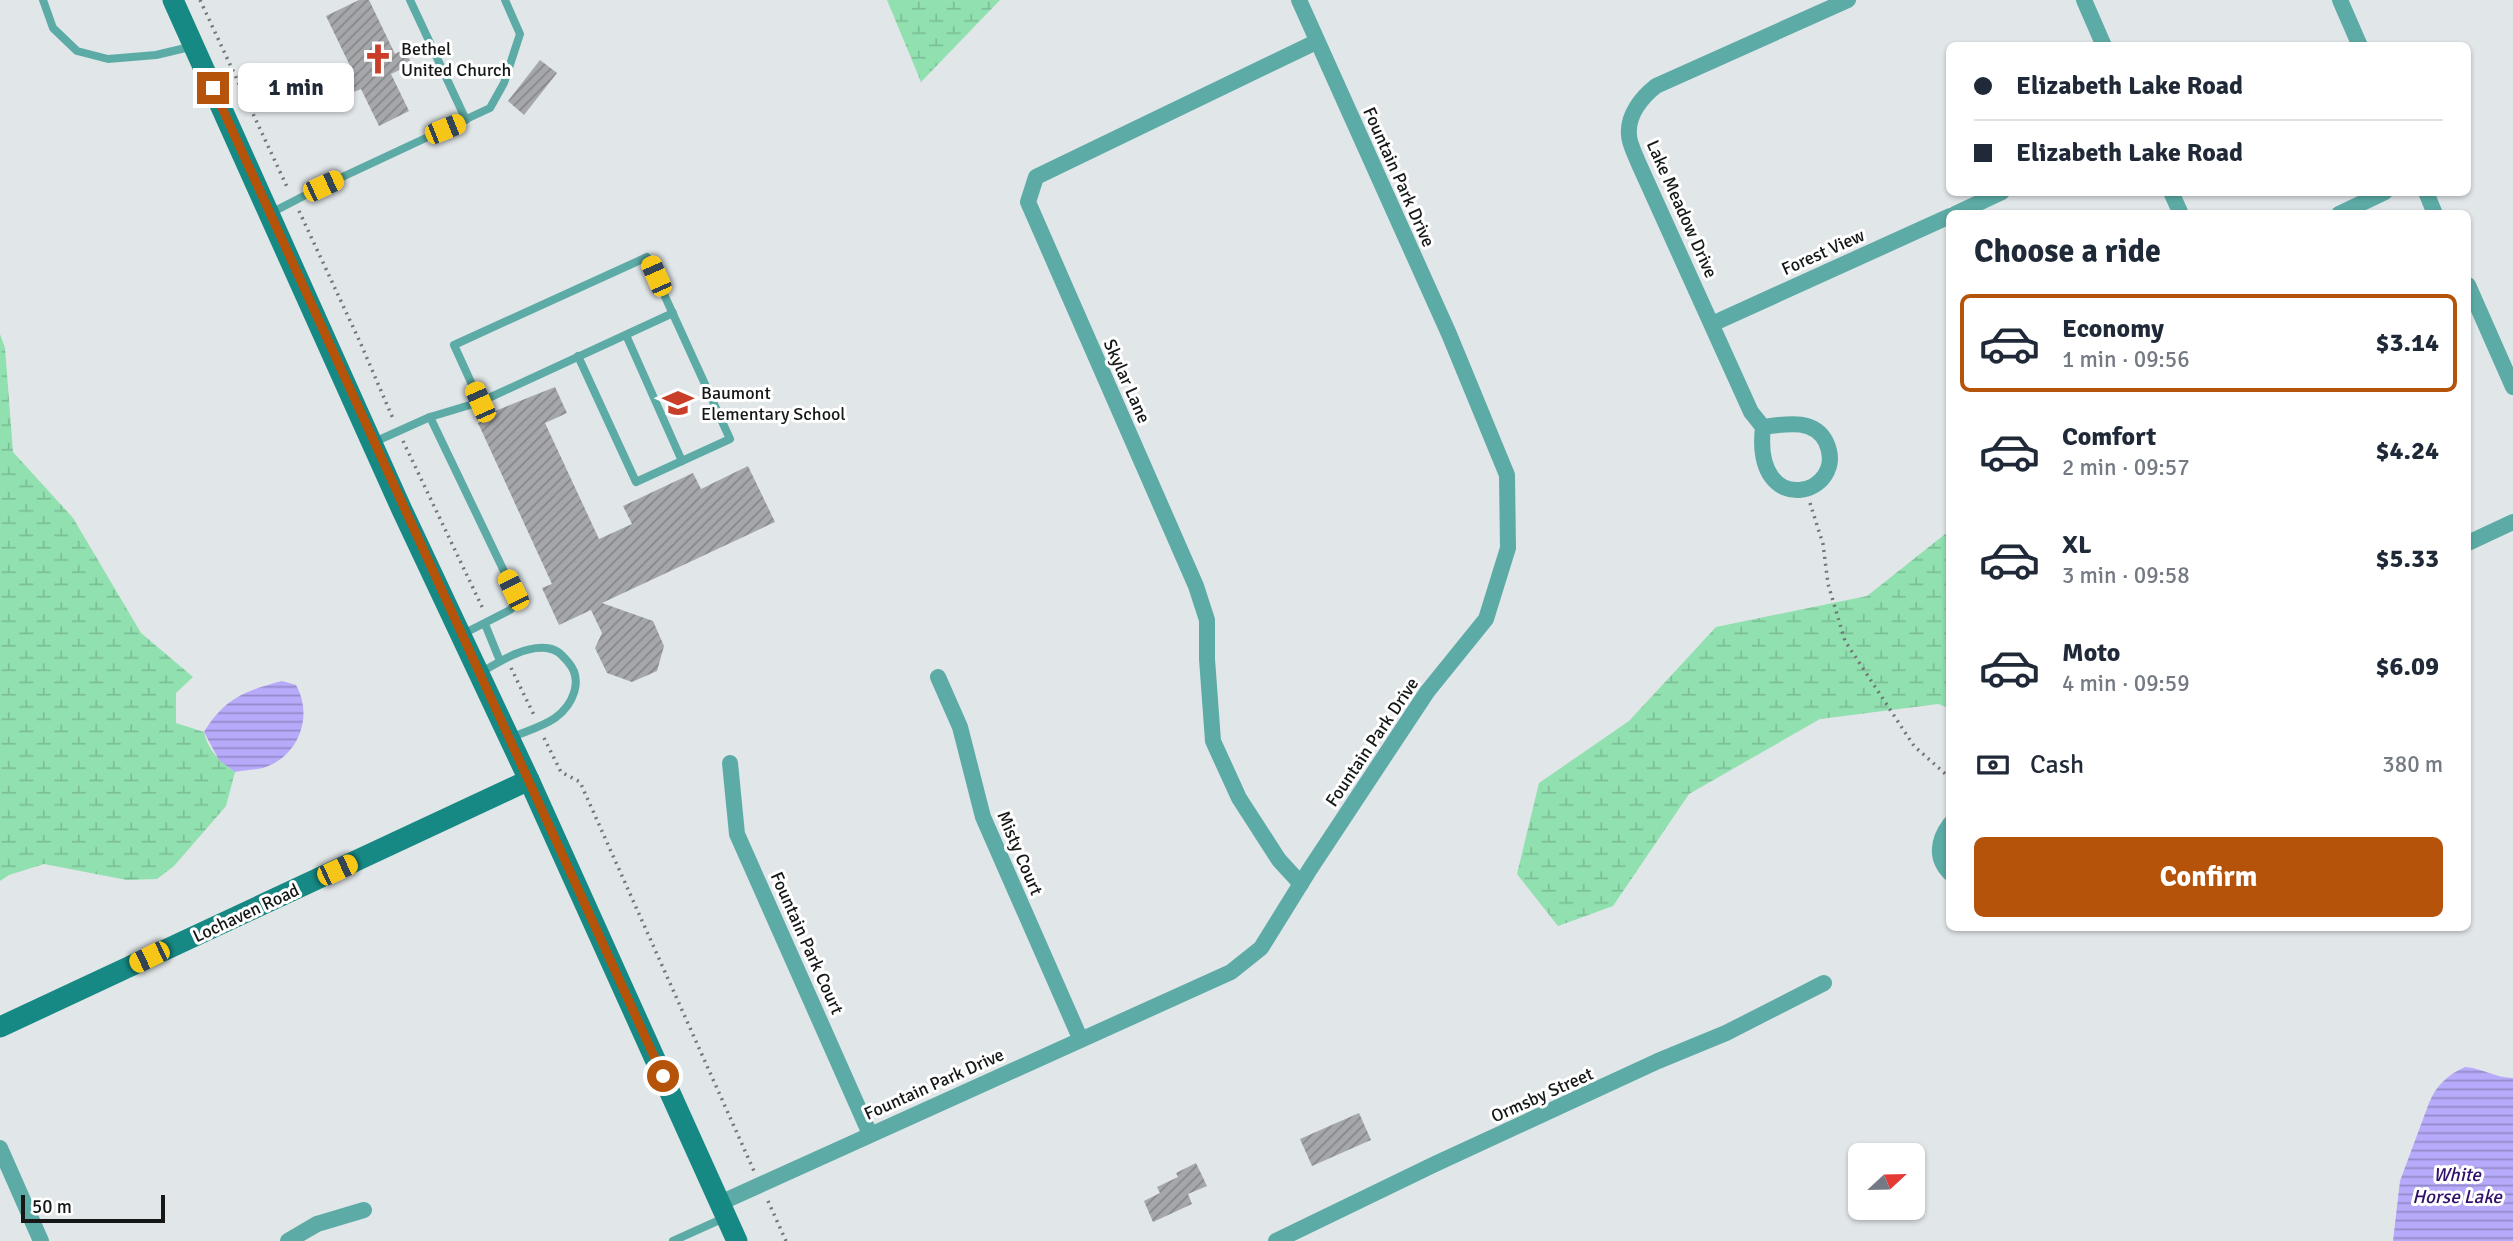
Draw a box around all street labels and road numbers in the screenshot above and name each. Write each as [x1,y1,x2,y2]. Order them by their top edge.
street label: Fountain Park Drive [1358,104,1440,250]
street label: Lake Meadow Drive [1642,137,1722,281]
street label: Forest View [1778,224,1868,280]
street label: Skylar Lane [1099,336,1155,426]
street label: Fountain Park Drive [1321,673,1423,811]
street label: Misty Court [992,808,1048,898]
street label: Fountain Park Court [766,868,848,1018]
street label: Lochaven Road [189,879,303,947]
street label: Fountain Park Drive [861,1043,1007,1125]
street label: Ormsby Street [1488,1063,1596,1127]

